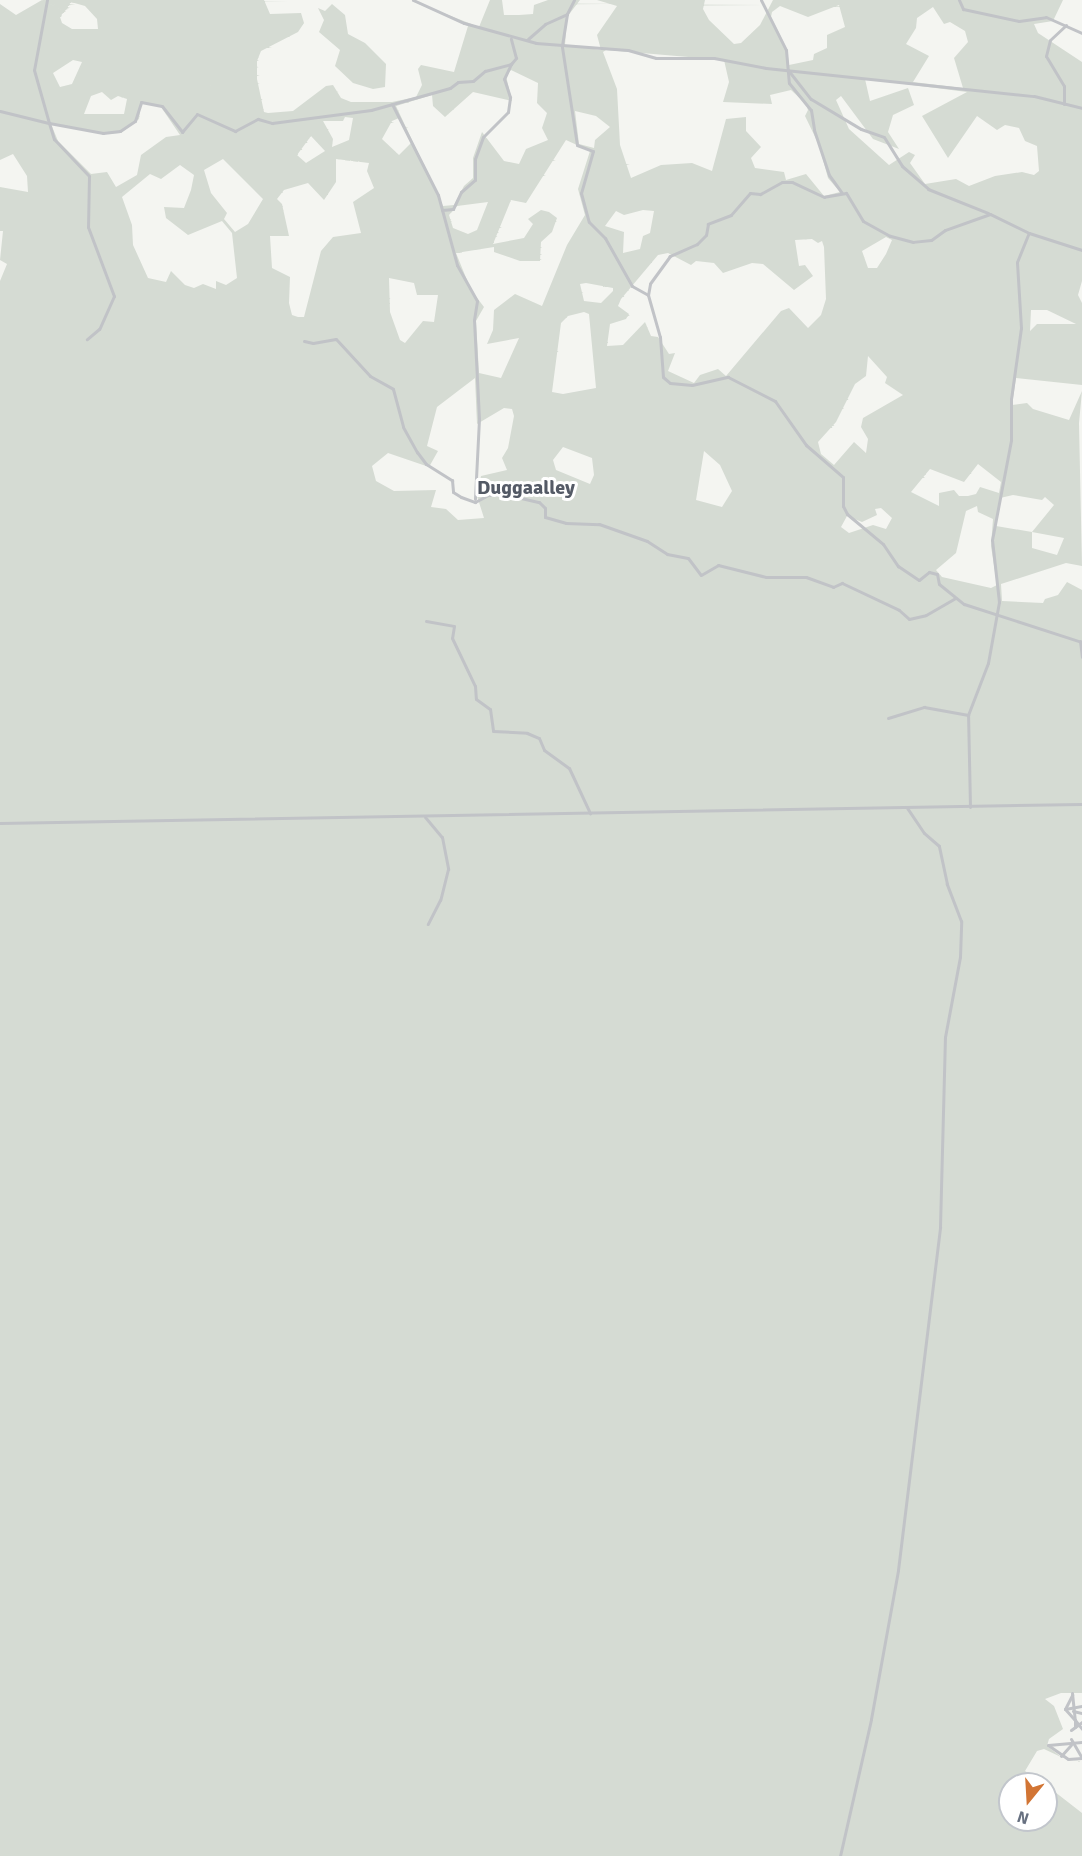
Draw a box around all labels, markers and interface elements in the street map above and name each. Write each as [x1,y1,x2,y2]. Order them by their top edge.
district label: Duggaalley [477,475,575,499]
north arrow [998,1772,1058,1832]
text: N [1015,1806,1031,1828]

